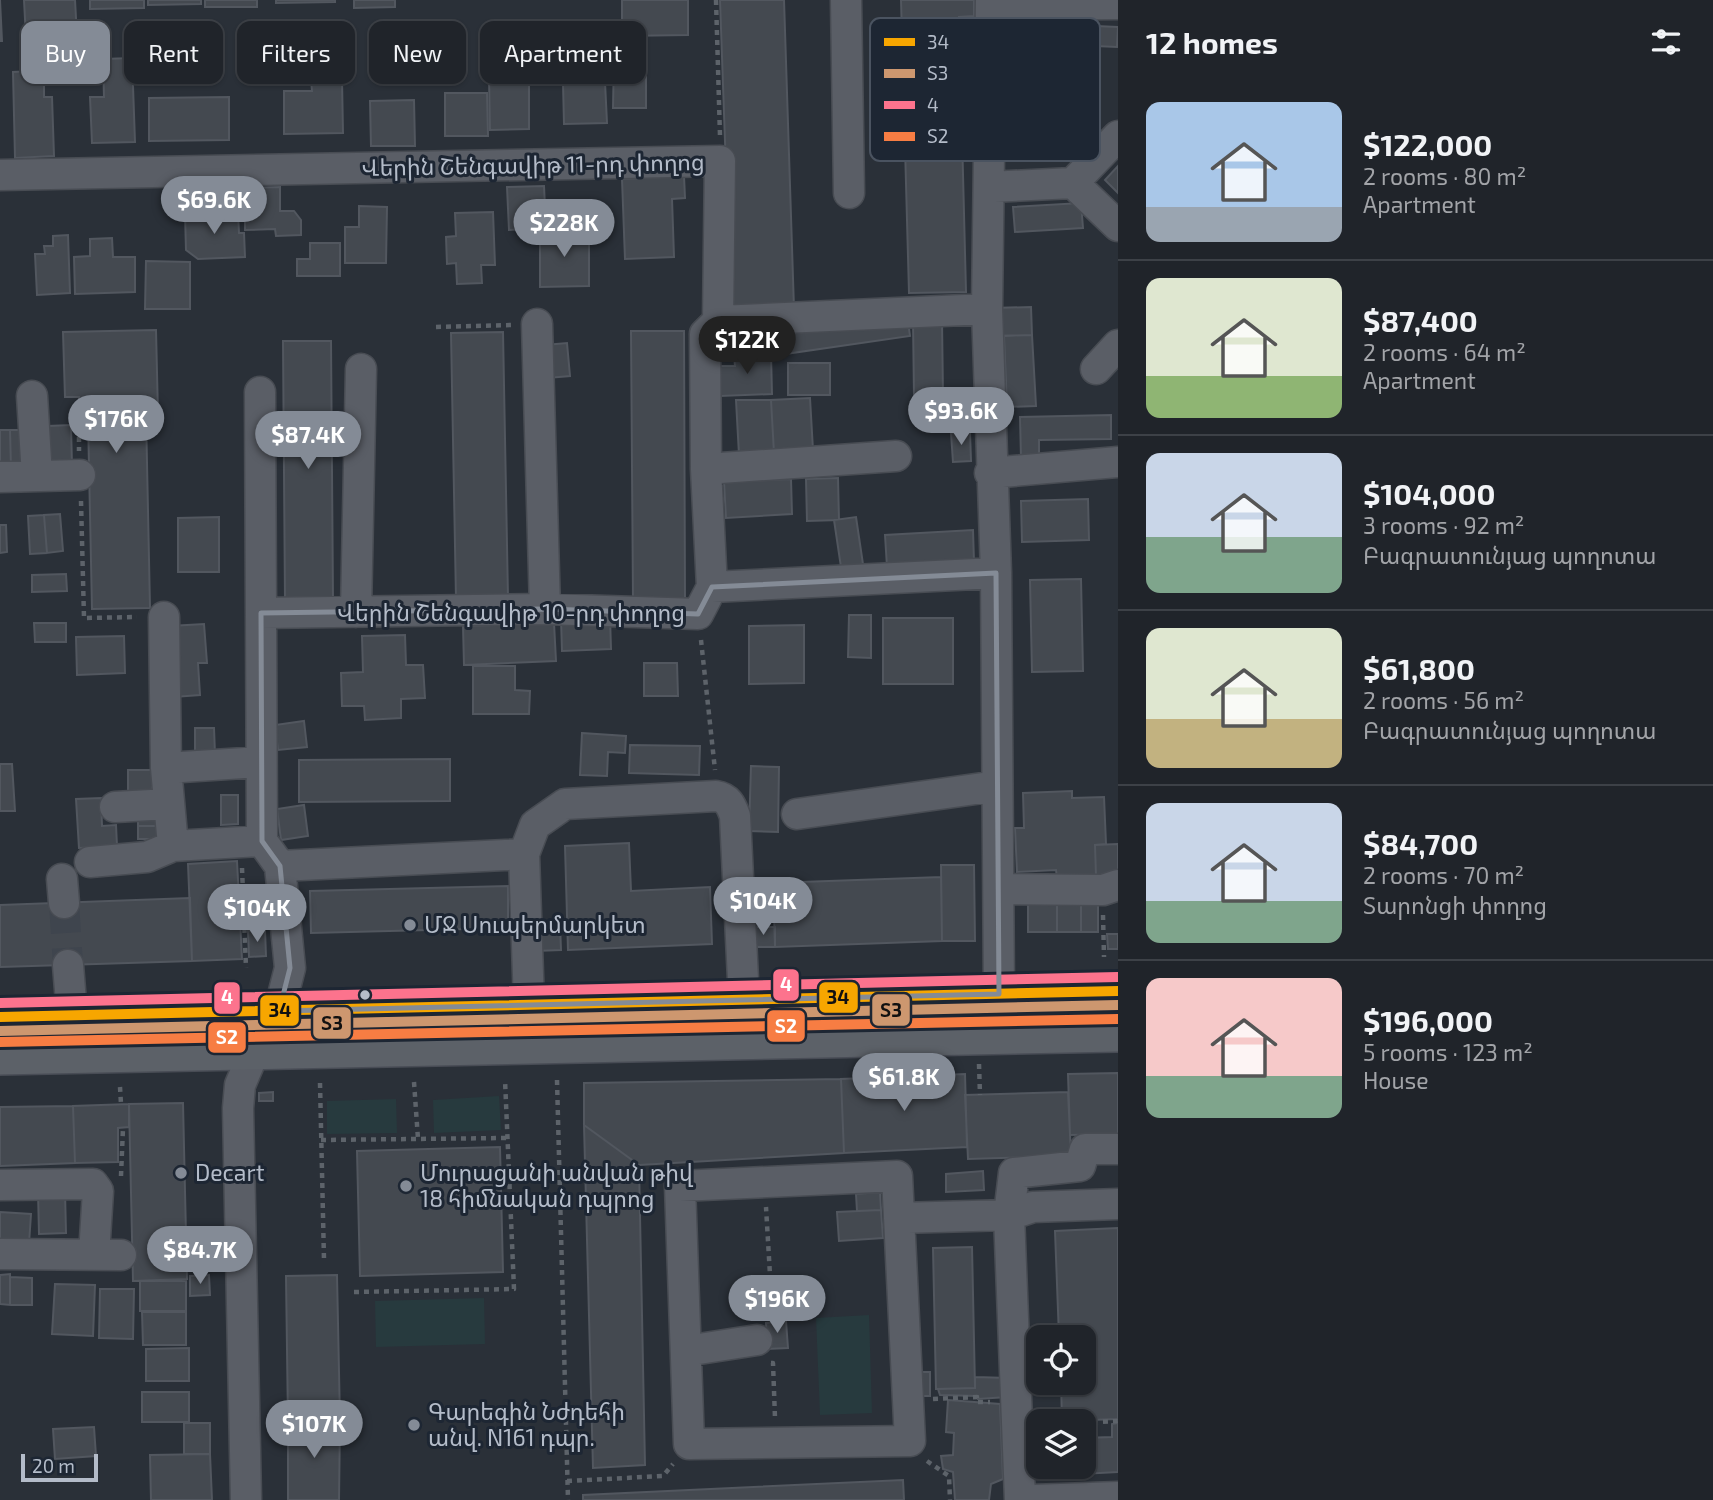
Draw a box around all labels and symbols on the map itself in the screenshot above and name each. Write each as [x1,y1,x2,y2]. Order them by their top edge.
legend [870,18,1100,161]
text: 34 [927,30,949,53]
text: Տ3 [927,61,948,84]
text: 4 [927,93,939,116]
text: Տ2 [927,124,949,147]
street label: Վերին Շենգավիթ 11-րդ փողոց [361,147,705,182]
pin: $69.6K [157,176,271,236]
pin: $228K [515,200,613,259]
pin: $122K [698,316,796,376]
pin: $93.6K [904,388,1018,447]
pin: $176K [67,396,165,455]
pin: $87.4K [251,412,365,471]
street label: Վերին Շենգավիթ 10-րդ փողոց [337,598,685,627]
pin: $104K [714,878,812,937]
pin: $104K [208,884,306,944]
place label: ՄՋ Սուպերմարկետ [424,910,646,939]
marker: ՄՋ Սուպերմարկետ [402,917,418,933]
line badge: 4 [772,968,800,1002]
text: 4 [780,972,792,995]
line badge: 4 [213,981,241,1015]
line badge: 34 [818,981,859,1014]
text: 4 [221,985,233,1008]
text: 34 [827,985,849,1008]
unlabelled marker [358,988,372,1002]
line badge: Տ3 [871,993,911,1027]
line badge: 34 [259,994,300,1027]
text: 34 [269,998,291,1021]
text: Տ3 [880,998,902,1021]
line badge: Տ3 [312,1006,352,1040]
line badge: Տ2 [766,1009,806,1043]
text: Տ3 [321,1011,343,1034]
text: Տ2 [775,1014,797,1037]
line badge: Տ2 [207,1021,247,1054]
text: Տ2 [216,1025,238,1048]
pin: $61.8K [847,1054,961,1113]
place label: Decart [195,1158,265,1186]
place label: Մուրացանի անվան թիվ 18 հիմնական դպրոց [420,1158,694,1213]
marker: Decart [173,1165,189,1181]
marker: Մուրացանի անվան թիվ 18 հիմնական դպրոց [398,1178,414,1194]
pin: $84.7K [143,1226,257,1286]
pin: $196K [728,1276,826,1335]
place label: Գարեգին Նժդեհի անվ. N161 դպր. [428,1397,625,1452]
pin: $107K [265,1400,363,1460]
marker: Գարեգին Նժդեհի անվ. N161 դպր. [406,1417,422,1433]
scale bar [21,1451,98,1483]

